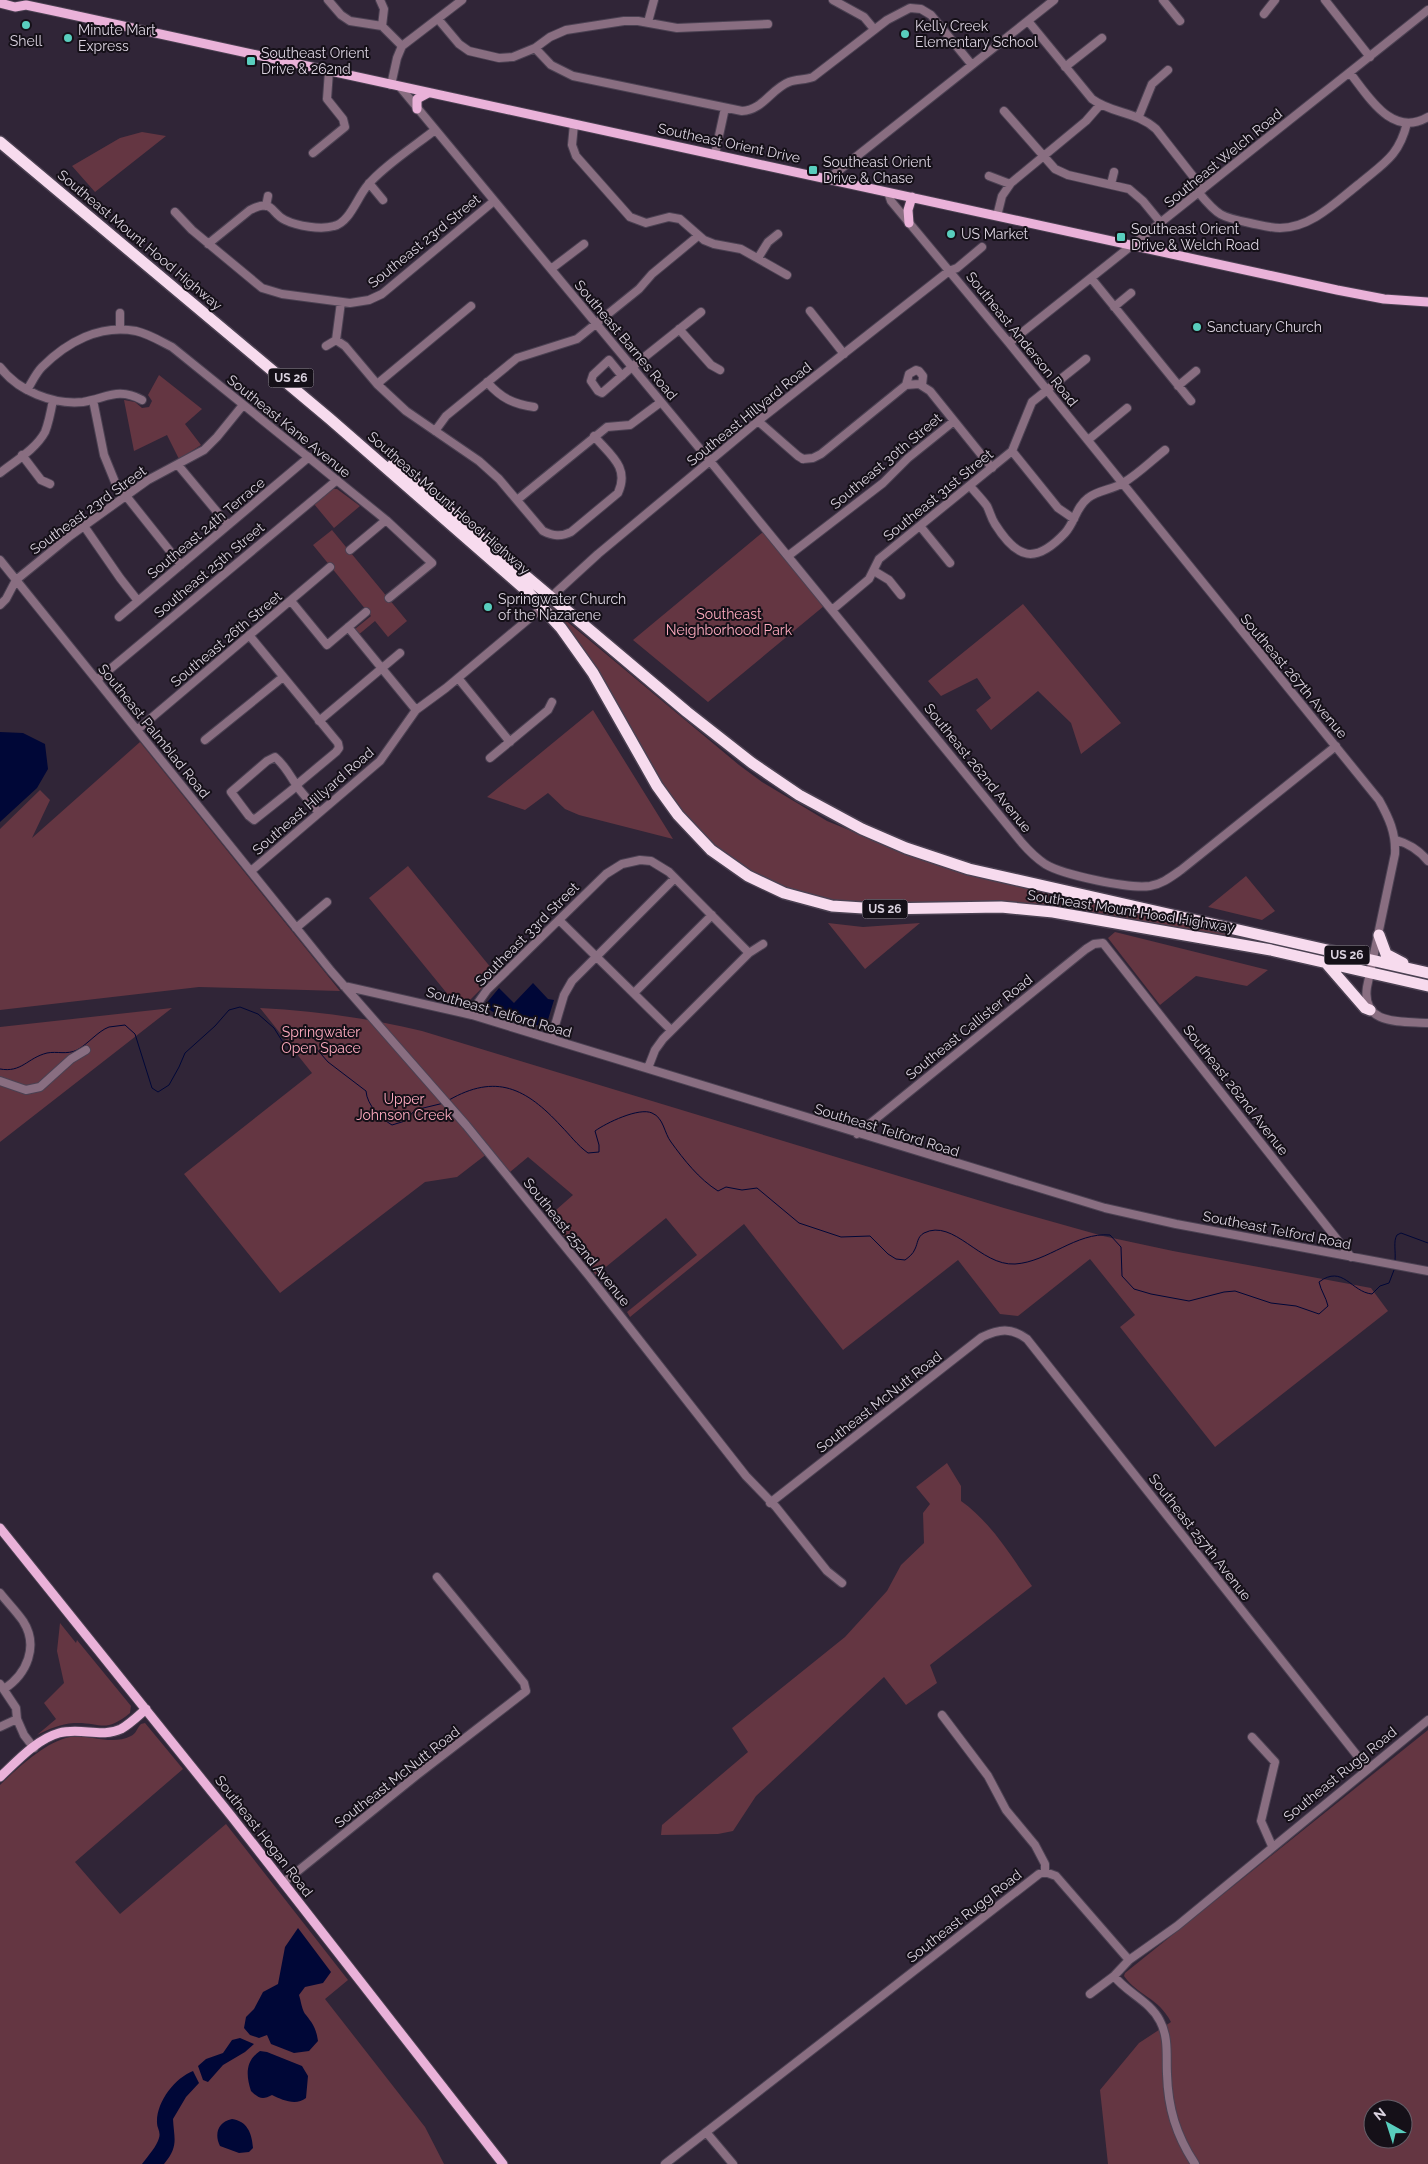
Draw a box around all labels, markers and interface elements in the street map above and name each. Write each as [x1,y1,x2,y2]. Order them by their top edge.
place label: Kelly Creek Elementary School [915,18,1038,50]
marker: Shell [20,19,32,31]
place label: Minute Mart Express [78,22,156,54]
marker: Kelly Creek Elementary School [899,28,911,40]
marker: Minute Mart Express [62,32,74,44]
place label: Shell [10,33,42,49]
place label: Southeast Orient Drive & 262nd [261,45,370,77]
marker: Southeast Orient Drive & 262nd [245,55,257,67]
street label: Southeast Welch Road [1161,105,1285,211]
street label: Southeast Orient Drive [656,120,802,166]
place label: Southeast Orient Drive & Chase [823,154,932,186]
marker: Southeast Orient Drive & Chase [807,164,819,176]
street label: Southeast Mount Hood Highway [55,167,226,314]
street label: Southeast 23rd Street [365,191,483,291]
place label: Southeast Orient Drive & Welch Road [1131,221,1259,253]
place label: US Market [961,226,1029,242]
marker: US Market [945,228,957,240]
marker: Southeast Orient Drive & Welch Road [1115,231,1127,243]
street label: Southeast Anderson Road [963,269,1081,409]
street label: Southeast Barnes Road [571,277,681,403]
place label: Sanctuary Church [1207,319,1322,335]
marker: Sanctuary Church [1191,321,1203,333]
street label: Southeast Hillyard Road [684,359,814,469]
road number: US 26 [268,368,314,388]
street label: Southeast Kane Avenue [224,371,354,481]
street label: Southeast 30th Street [827,410,945,512]
street label: Southeast Mount Hood Highway [365,428,534,578]
street label: Southeast 31st Street [880,446,996,544]
street label: Southeast 23rd Street [27,462,149,557]
street label: Southeast 24th Terrace [144,474,268,582]
street label: Southeast 25th Street [151,519,268,621]
street label: Southeast 26th Street [167,588,285,690]
place label: Springwater Church of the Nazarene [498,591,626,623]
marker: Springwater Church of the Nazarene [482,601,494,613]
park label: Southeast Neighborhood Park [666,606,793,638]
street label: Southeast 267th Avenue [1237,611,1351,741]
street label: Southeast Palmblad Road [95,661,213,801]
street label: Southeast 262nd Avenue [921,700,1035,836]
street label: Southeast Hillyard Road [249,744,377,858]
street label: Southeast 33rd Street [472,879,582,989]
street label: Southeast Mount Hood Highway [1026,887,1236,935]
road number: US 26 [862,900,908,919]
road number: US 26 [1324,946,1370,964]
street label: Southeast Callister Road [903,971,1035,1083]
street label: Southeast Telford Road [424,984,574,1040]
street label: Southeast 262nd Avenue [1180,1022,1292,1158]
park label: Springwater Open Space [281,1024,361,1056]
park label: Upper Johnson Creek [356,1091,453,1123]
street label: Southeast Telford Road [813,1100,961,1160]
street label: Southeast 252nd Avenue [520,1175,634,1309]
street label: Southeast Telford Road [1201,1208,1353,1252]
street label: Southeast McNutt Road [813,1348,945,1456]
street label: Southeast 257th Avenue [1146,1470,1254,1604]
street label: Southeast McNutt Road [331,1723,463,1831]
street label: Southeast Rugg Road [1280,1724,1400,1824]
street label: Southeast Hogan Road [212,1772,316,1900]
street label: Southeast Rugg Road [904,1866,1024,1966]
north arrow [1363,2099,1413,2149]
text: N [1371,2104,1389,2123]

